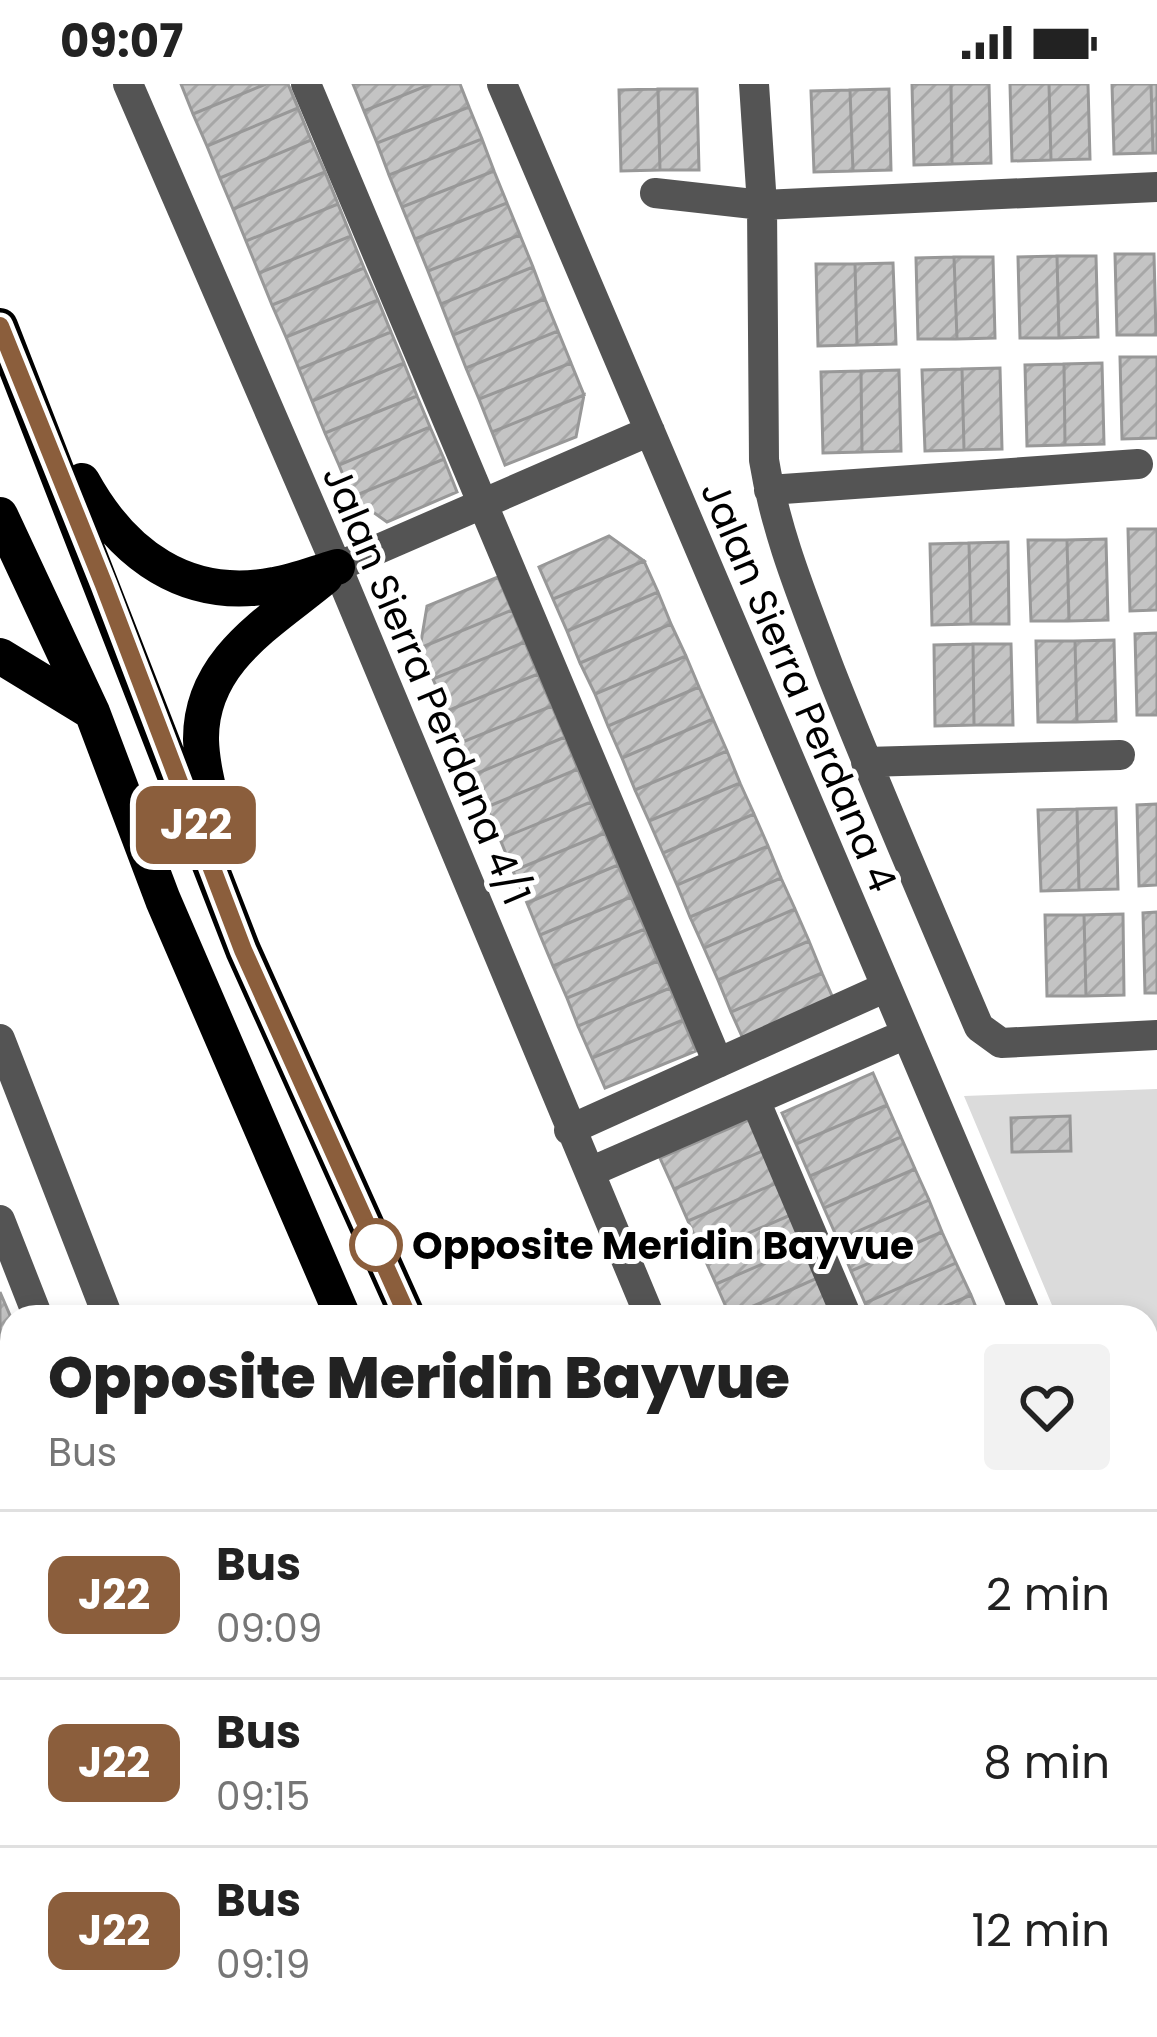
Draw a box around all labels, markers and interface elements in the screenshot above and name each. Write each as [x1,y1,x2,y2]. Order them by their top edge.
text: 09:07 [60,10,183,73]
street label: Jalan Sierra Perdana 4/1 [309,457,544,913]
street label: Jalan Sierra Perdana 4 [687,472,910,900]
line badge: J22 [127,786,265,864]
text: J22 [160,795,232,854]
place label: Opposite Meridin Bayvue [412,1218,914,1273]
marker: Opposite Meridin Bayvue [351,1220,401,1270]
text: Opposite Meridin Bayvue [48,1338,790,1418]
button: heart [984,1344,1110,1470]
text: Bus [48,1425,117,1480]
text: Bus [216,1533,301,1596]
text: 2 min [986,1563,1110,1626]
text: J22 [78,1565,150,1624]
text: 09:09 [216,1601,322,1656]
text: Bus [216,1701,301,1764]
text: 8 min [983,1731,1110,1794]
text: J22 [78,1733,150,1792]
text: 09:15 [216,1769,310,1824]
text: Bus [216,1869,301,1932]
text: 12 min [971,1899,1110,1962]
text: J22 [78,1901,150,1960]
text: 09:19 [216,1937,310,1992]

